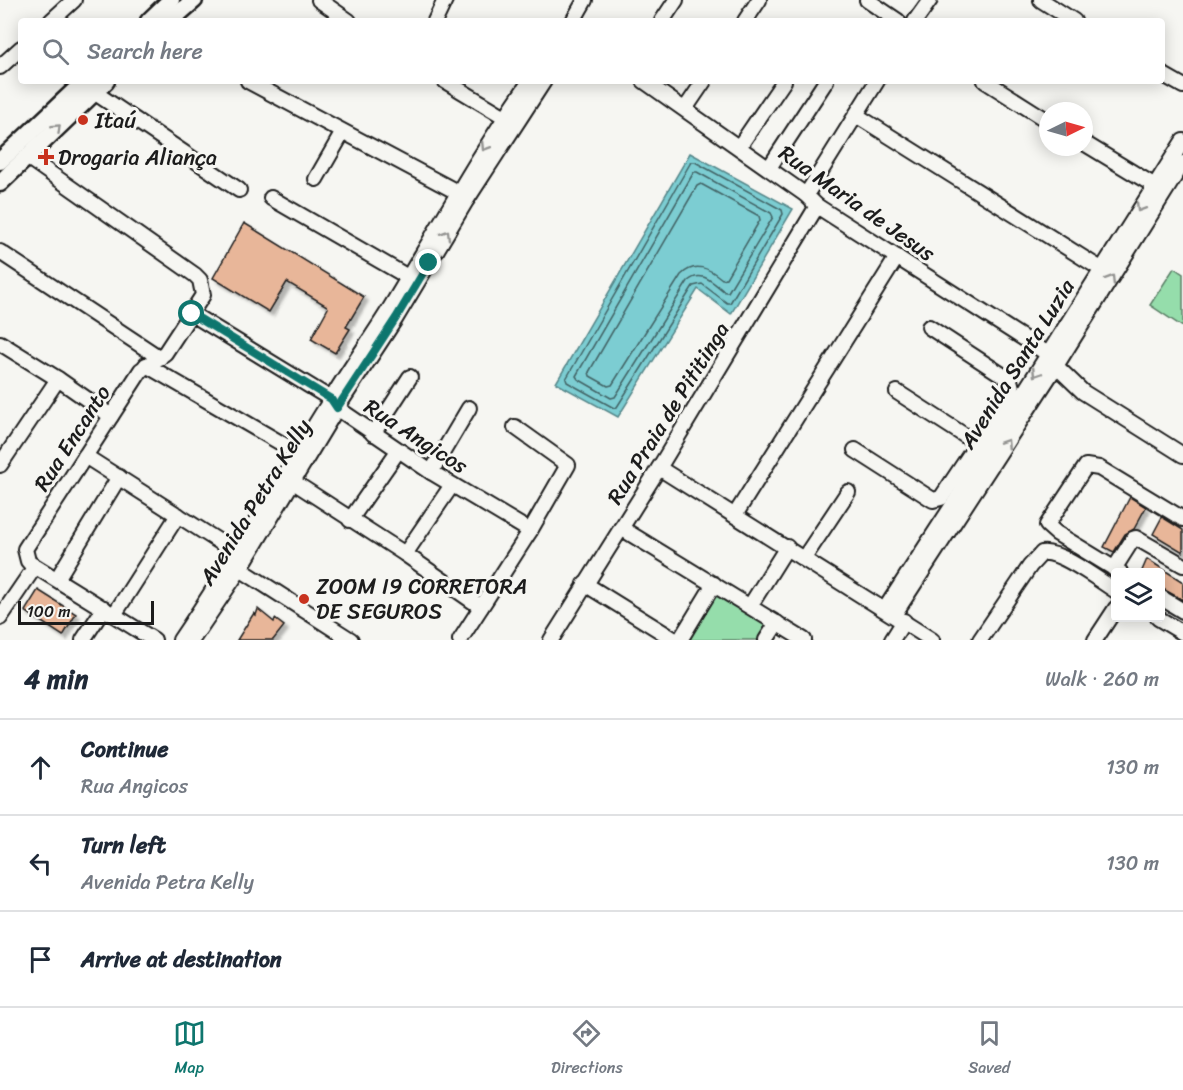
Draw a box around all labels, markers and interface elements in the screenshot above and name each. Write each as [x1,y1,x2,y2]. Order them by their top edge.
search box [18,18,1165,84]
text: Search here [87,32,203,71]
icon: search [39,35,72,68]
place label: Itaú [94,101,136,140]
north arrow [1039,102,1093,156]
marker: Itaú [76,113,90,127]
one-way arrow [50,124,61,135]
street label: Rua Maria de Jesus [770,134,944,272]
place label: Drogaria Aliança [58,138,217,177]
one-way arrow [481,141,493,151]
marker: Drogaria Aliança [39,150,53,164]
one-way arrow [1135,202,1147,212]
one-way arrow [438,230,450,240]
route end [415,249,441,275]
street label: Avenida Santa Luzia [948,270,1086,458]
one-way arrow [1104,274,1115,285]
route start [178,300,204,326]
street label: Rua Praia de Pititinga [596,314,740,512]
one-way arrow [1032,366,1043,377]
street label: Rua Encanto [23,377,121,499]
street label: Rua Angicos [356,388,477,485]
street label: Avenida Petra Kelly [188,411,322,594]
one-way arrow [999,439,1010,450]
place label: ZOOM I9 CORRETORA DE SEGUROS [316,567,527,631]
map controls [1111,568,1165,622]
button: layers [1111,568,1165,622]
marker: ZOOM I9 CORRETORA DE SEGUROS [297,592,311,606]
text: 100 m [27,597,71,626]
scale bar [18,598,154,626]
text: 4 min [24,656,88,702]
text: Walk · 260 m [1045,662,1159,697]
text: Continue [81,730,169,769]
text: 130 m [1106,750,1159,785]
icon: ahead [24,751,57,784]
text: Rua Angicos [81,769,188,804]
text: Turn left [81,826,166,865]
text: 130 m [1106,846,1159,881]
icon: left [24,847,57,880]
text: Avenida Petra Kelly [81,865,254,900]
text: Arrive at destination [81,940,282,979]
icon: arrive [24,943,57,976]
tab: Map [173,1017,206,1082]
tab: Directions [551,1017,623,1082]
tab: Saved [968,1017,1010,1082]

